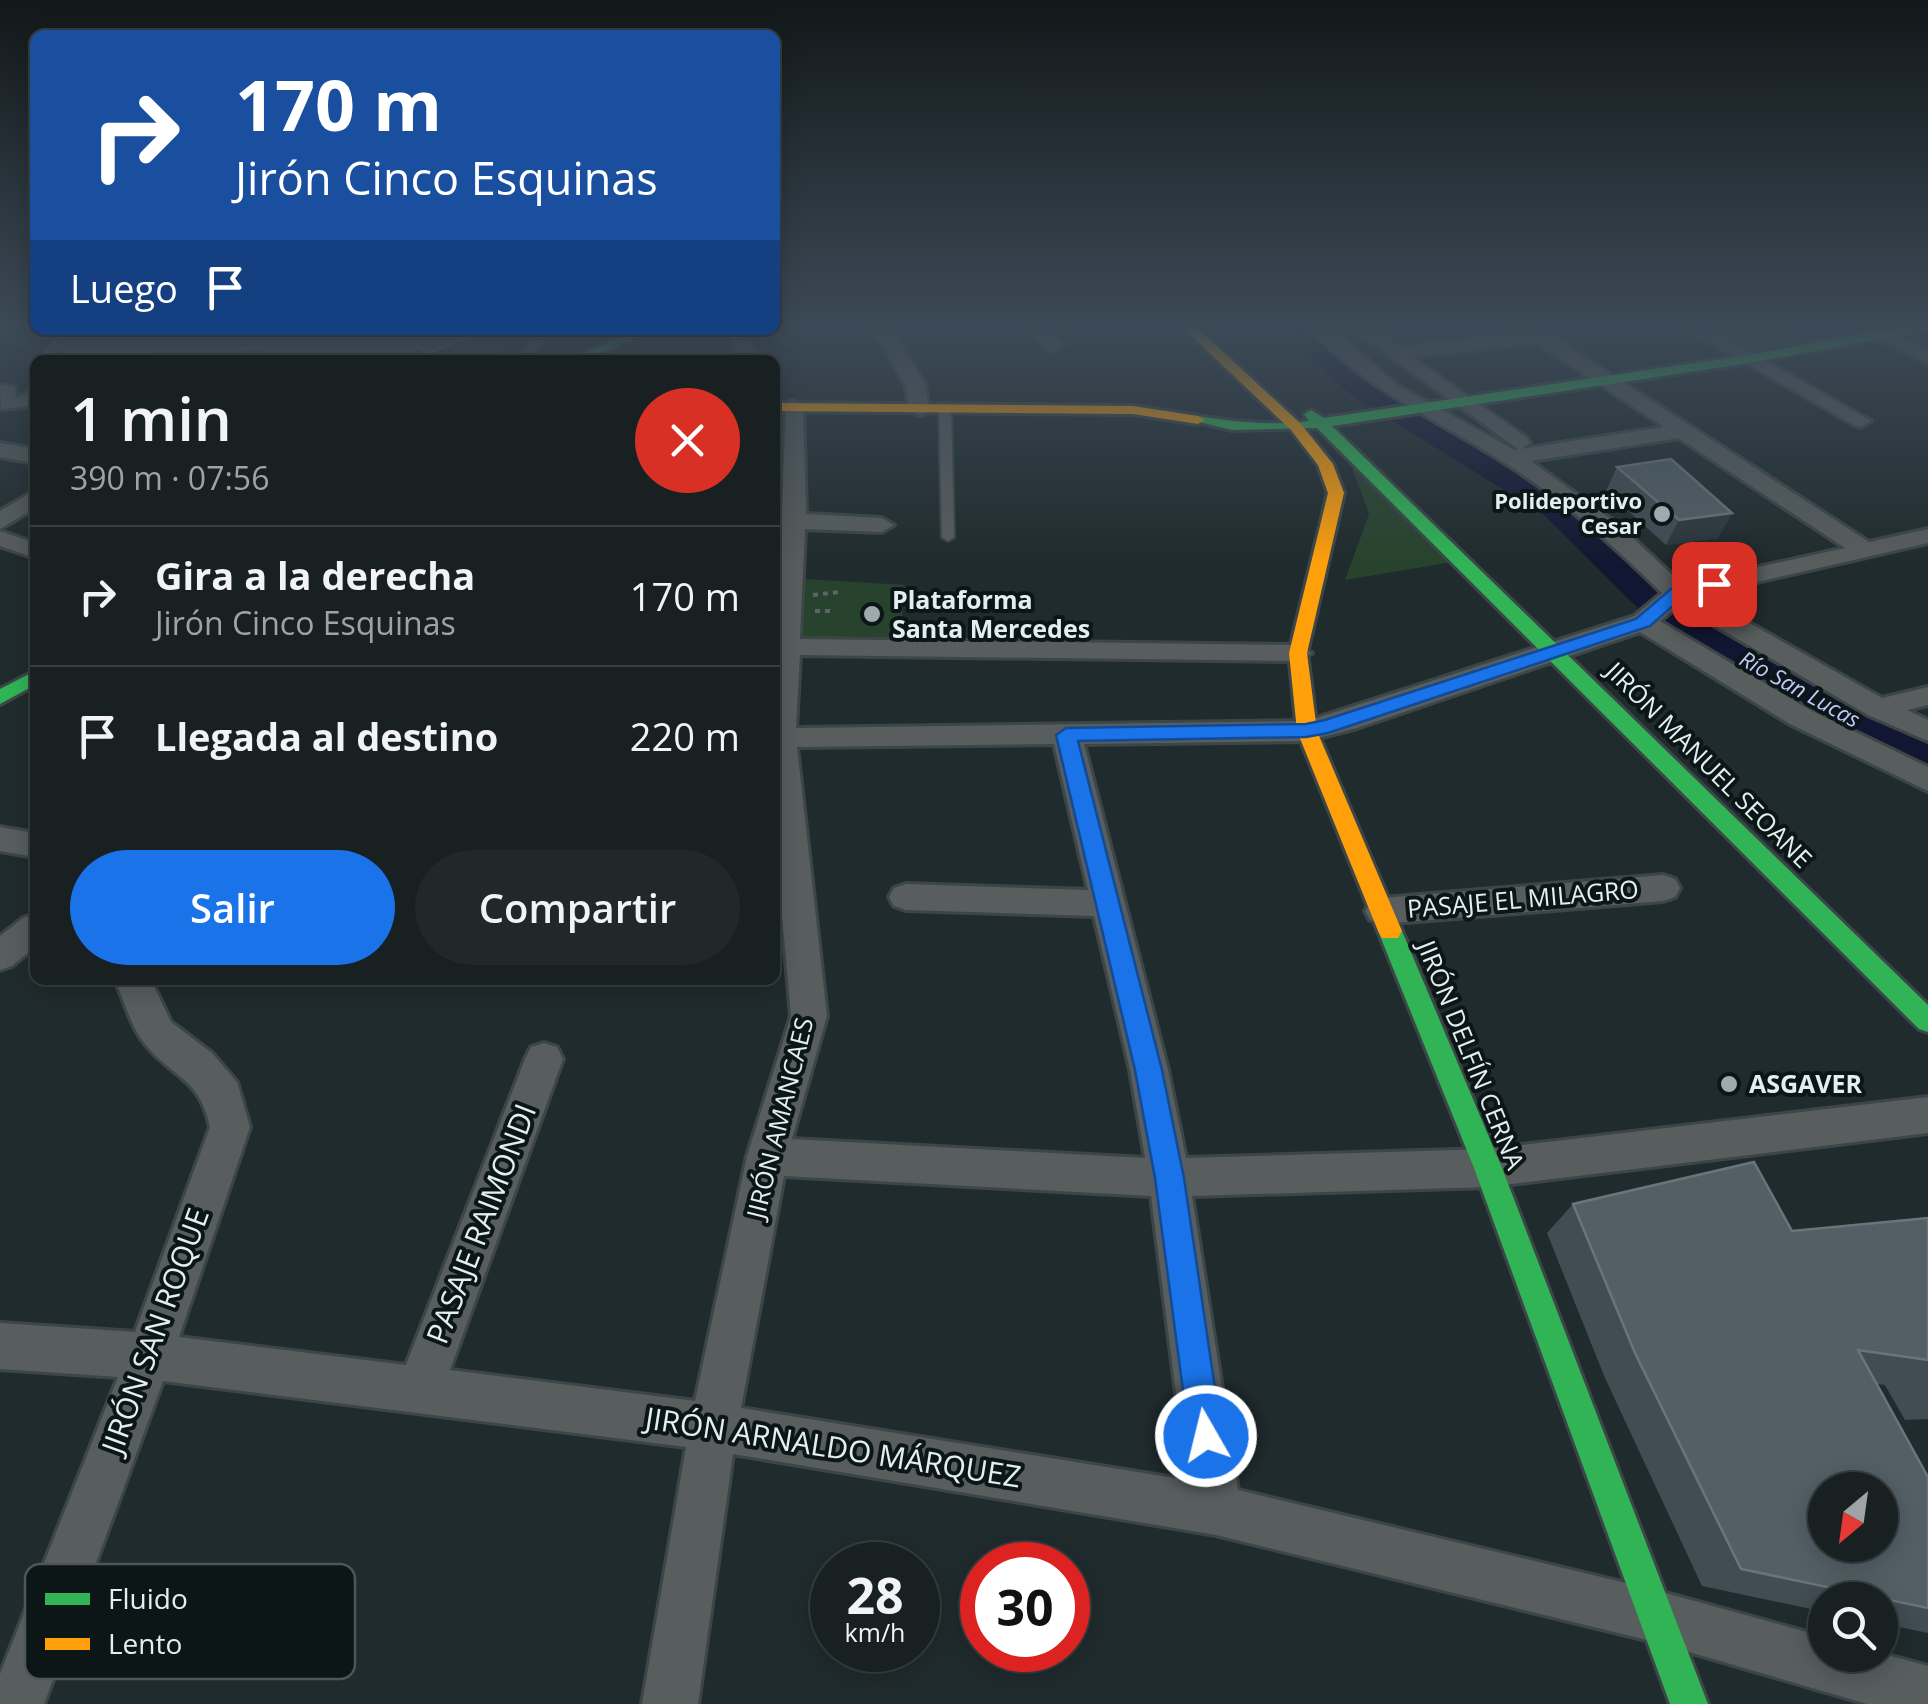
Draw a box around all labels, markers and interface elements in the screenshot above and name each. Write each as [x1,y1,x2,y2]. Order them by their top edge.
text: 170 m [235,56,442,152]
icon: right [70,70,200,200]
text: Jirón Cinco Esquinas [235,147,658,208]
icon: arrive [198,260,253,315]
text: Luego [70,262,178,314]
text: 1 min [70,377,232,459]
button: close [635,388,740,493]
text: 390 m · 07:56 [70,456,269,499]
place label: Polideportivo Cesar [1494,485,1642,540]
marker: Polideportivo Cesar [1651,503,1673,525]
pin [1672,542,1757,627]
text: Gira a la derecha [155,549,475,601]
icon: arrive [1687,557,1742,612]
icon: right [70,569,125,624]
text: 170 m [630,570,740,622]
place label: Plataforma Santa Mercedes [892,582,1090,645]
text: Jirón Cinco Esquinas [155,601,456,644]
marker: Plataforma Santa Mercedes [861,603,883,625]
water label: Río San Lucas [1735,643,1866,734]
street label: JIRÓN MANUEL SEOANE [1598,652,1820,875]
icon: arrive [70,709,125,764]
text: Llegada al destino [155,710,498,762]
text: 220 m [630,710,740,762]
button: Salir [70,850,395,965]
button: Compartir [415,850,740,965]
street label: PASAJE EL MILAGRO [1406,871,1640,925]
street label: JIRÓN DELFÍN CERNA [1410,933,1533,1174]
street label: JIRÓN AMANCAES [737,1014,820,1224]
place label: ASGAVER [1749,1066,1863,1100]
marker: ASGAVER [1718,1073,1740,1095]
street label: PASAJE RAIMONDI [416,1098,545,1349]
street label: JIRÓN SAN ROQUE [90,1202,218,1462]
position arrow [1154,1384,1258,1488]
street label: JIRÓN ARNALDO MÁRQUEZ [640,1396,1024,1496]
north arrow [1808,1472,1898,1562]
map controls [1808,1472,1898,1672]
speed limit sign: 30 [960,1542,1090,1672]
text: 28 [846,1561,904,1629]
legend [25,1564,355,1679]
text: Fluido [108,1579,188,1617]
button: search [1808,1582,1898,1672]
text: km/h [845,1615,905,1649]
text: Lento [108,1624,182,1662]

